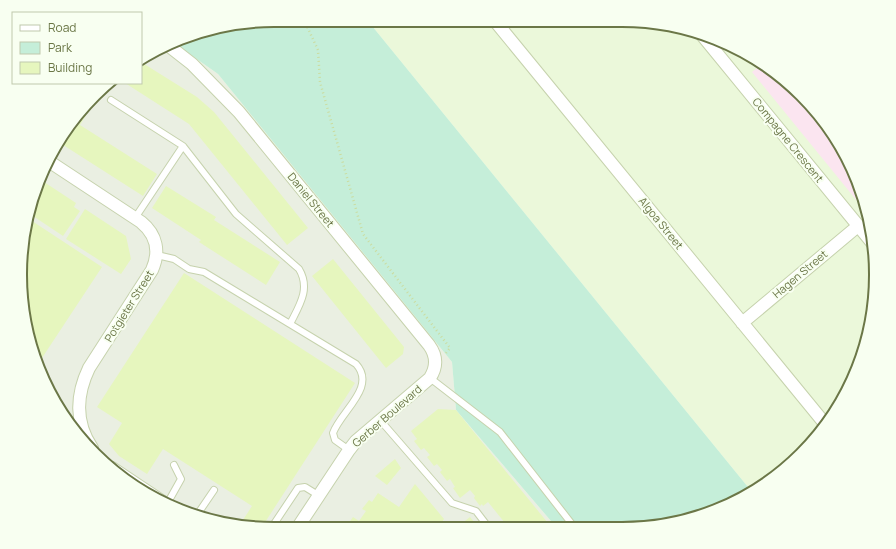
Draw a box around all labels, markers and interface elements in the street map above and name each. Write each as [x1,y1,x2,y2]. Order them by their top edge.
legend [12,12,142,84]
text: Road [48,19,76,36]
text: Park [48,39,73,56]
text: Building [48,59,92,76]
street label: Compagne Crescent [750,94,827,185]
street label: Daniel Street [285,169,338,230]
street label: Algoa Street [636,193,687,252]
street label: Hagen Street [769,246,830,301]
street label: Potgieter Street [100,267,157,345]
street label: Gerber Boulevard [349,381,425,450]

